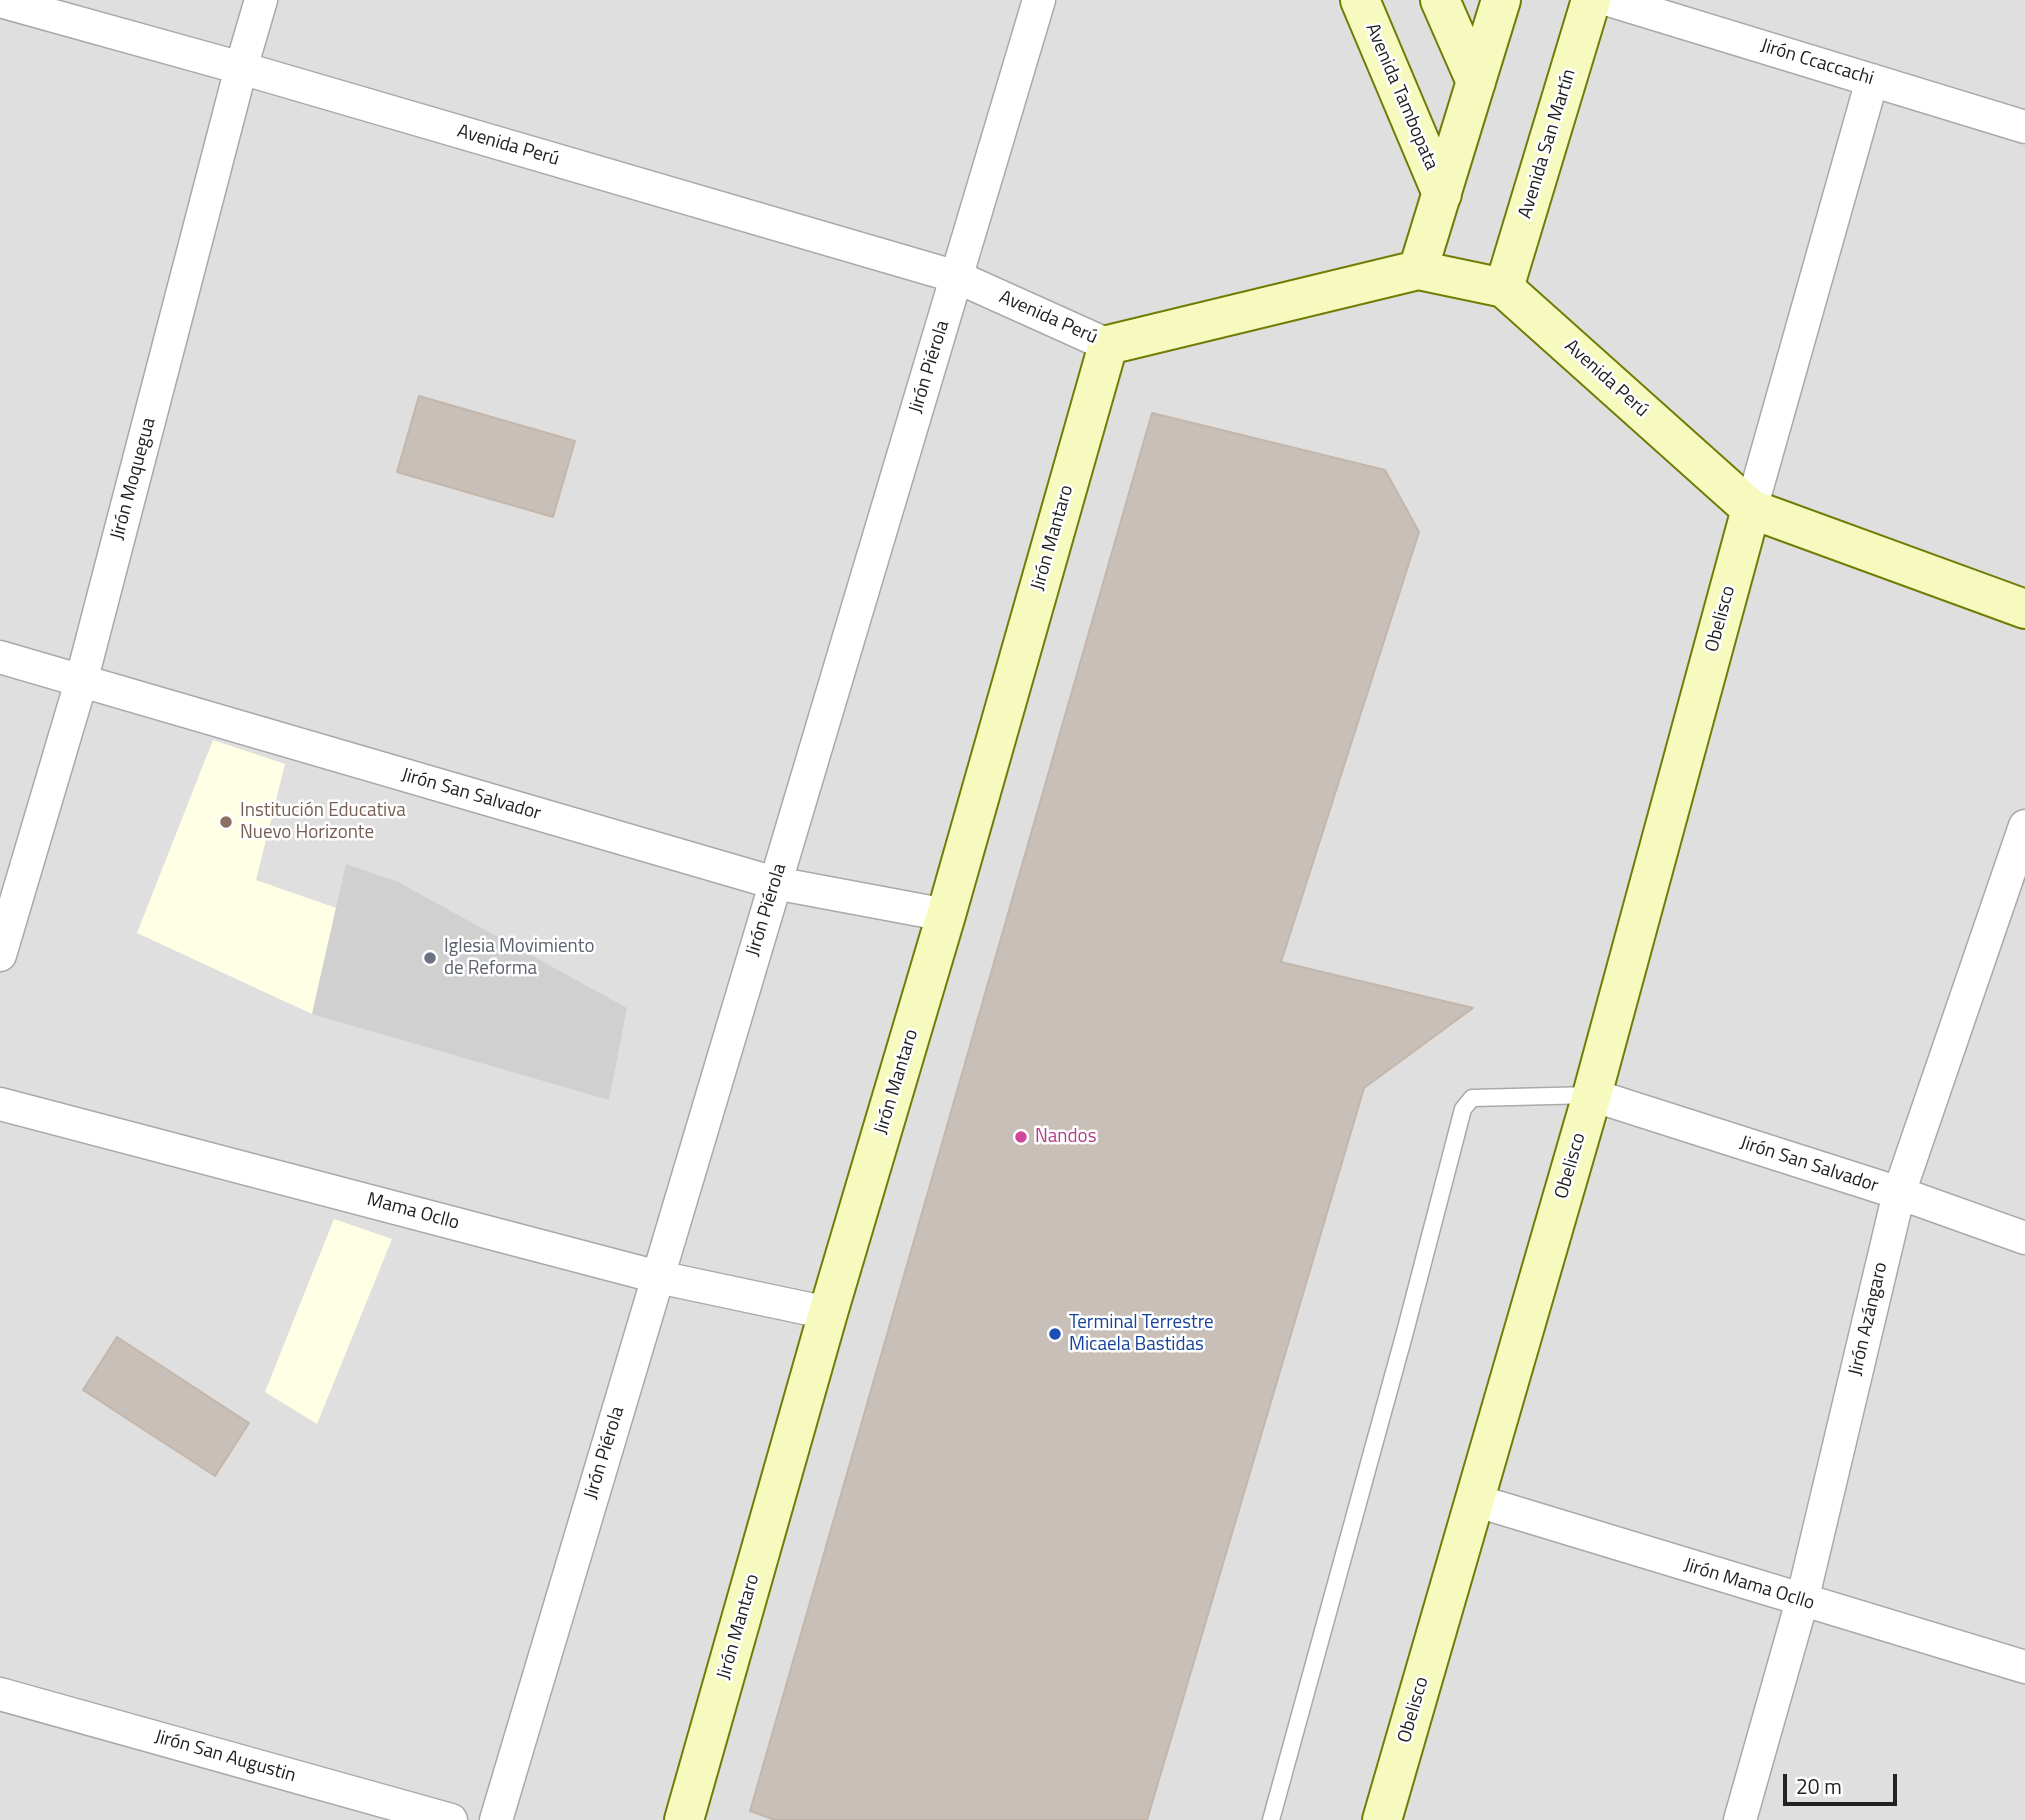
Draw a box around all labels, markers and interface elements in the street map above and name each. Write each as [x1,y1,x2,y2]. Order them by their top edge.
street label: Avenida Tambopata [1360,20,1442,174]
street label: Jirón Ccaccachi [1758,35,1876,91]
street label: Avenida San Martín [1514,67,1582,221]
street label: Avenida Perú [454,121,562,171]
street label: Avenida Perú [995,286,1101,350]
street label: Jirón Piérola [905,318,955,416]
street label: Avenida Perú [1559,335,1653,423]
street label: Jirón Moquegua [107,415,161,543]
street label: Jirón Mantaro [1027,483,1079,593]
street label: Obelisco [1701,583,1741,655]
street label: Jirón San Salvador [399,764,543,826]
place label: Institución Educativa Nuevo Horizonte [240,800,406,844]
marker: Institución Educativa Nuevo Horizonte [218,814,234,830]
street label: Jirón Piérola [742,861,792,959]
place label: Iglesia Movimiento de Reforma [444,936,594,980]
marker: Iglesia Movimiento de Reforma [422,950,438,966]
street label: Jirón Mantaro [870,1027,924,1137]
place label: Nandos [1035,1126,1096,1148]
marker: Nandos [1013,1129,1029,1145]
street label: Obelisco [1551,1130,1591,1202]
street label: Jirón San Salvador [1737,1132,1881,1198]
street label: Mama Ocllo [364,1189,462,1235]
street label: Jirón Azángaro [1845,1260,1893,1378]
place label: Terminal Terrestre Micaela Bastidas [1069,1312,1214,1356]
marker: Terminal Terrestre Micaela Bastidas [1047,1326,1063,1342]
street label: Jirón Piérola [580,1404,630,1502]
street label: Jirón Mama Ocllo [1681,1554,1817,1616]
street label: Jirón Mantaro [713,1572,765,1682]
street label: Obelisco [1394,1674,1434,1746]
street label: Jirón San Augustin [152,1726,298,1788]
scale bar [1787,1760,1901,1804]
text: 20 m [1796,1770,1842,1802]

